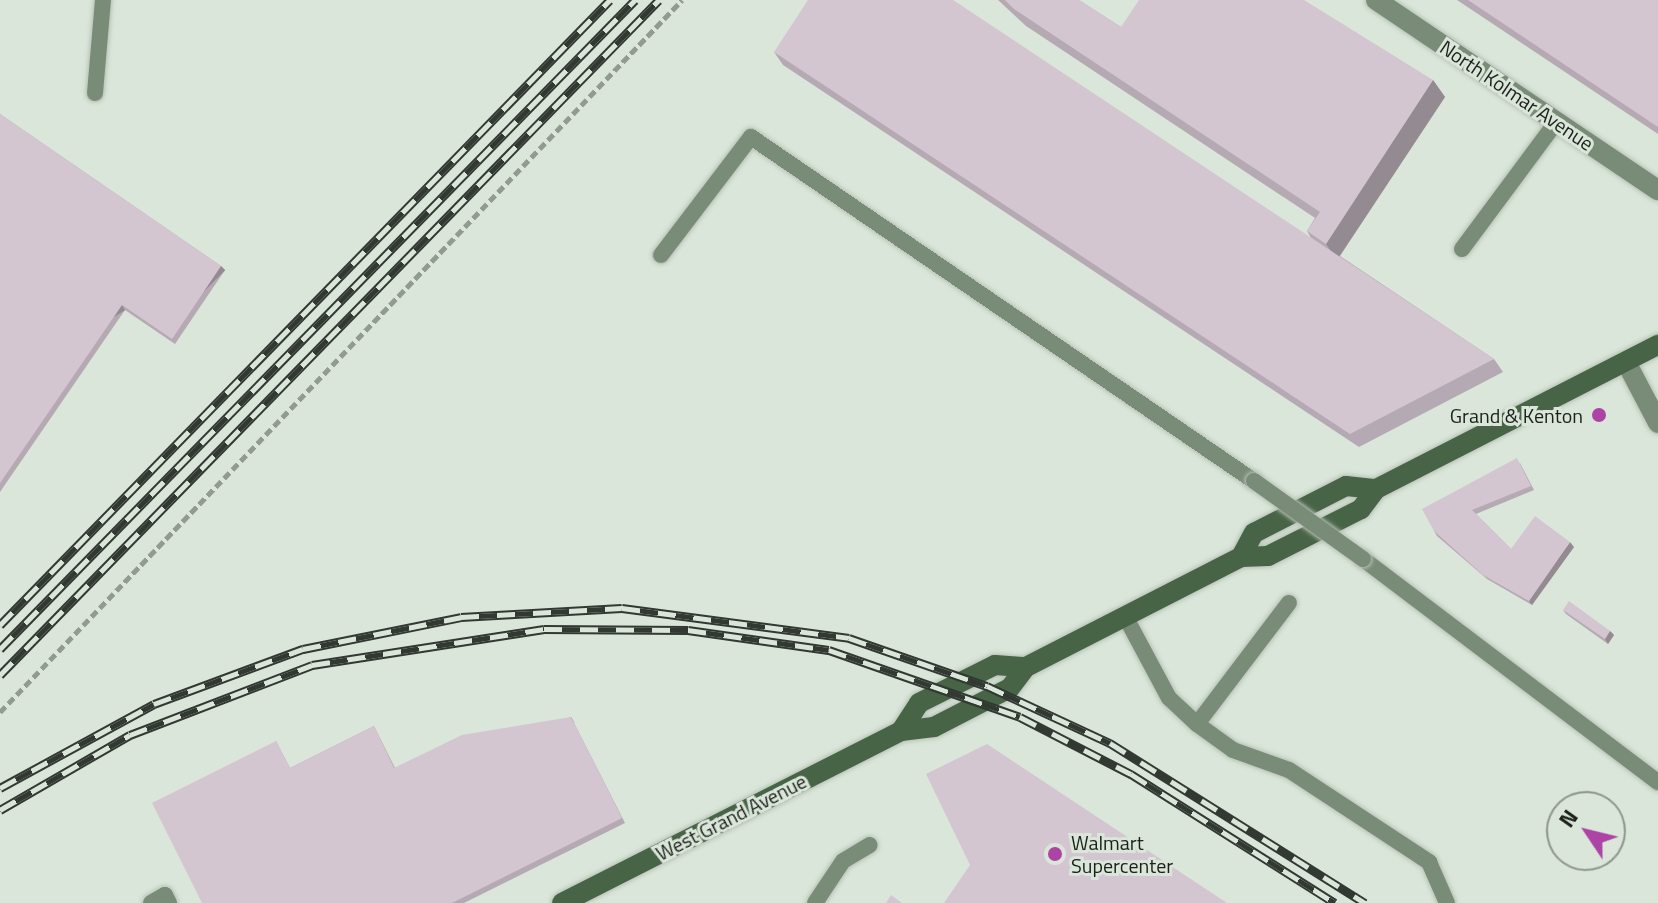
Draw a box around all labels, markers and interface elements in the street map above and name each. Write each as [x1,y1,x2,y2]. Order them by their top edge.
street label: North Kolmar Avenue [1436,35,1598,155]
place label: Grand & Kenton [1450,403,1583,427]
marker: Grand & Kenton [1590,406,1608,424]
street label: West Grand Avenue [652,769,810,865]
north arrow [1546,791,1626,871]
text: N [1550,802,1586,834]
place label: Walmart Supercenter [1071,830,1173,877]
marker: Walmart Supercenter [1046,845,1064,863]

